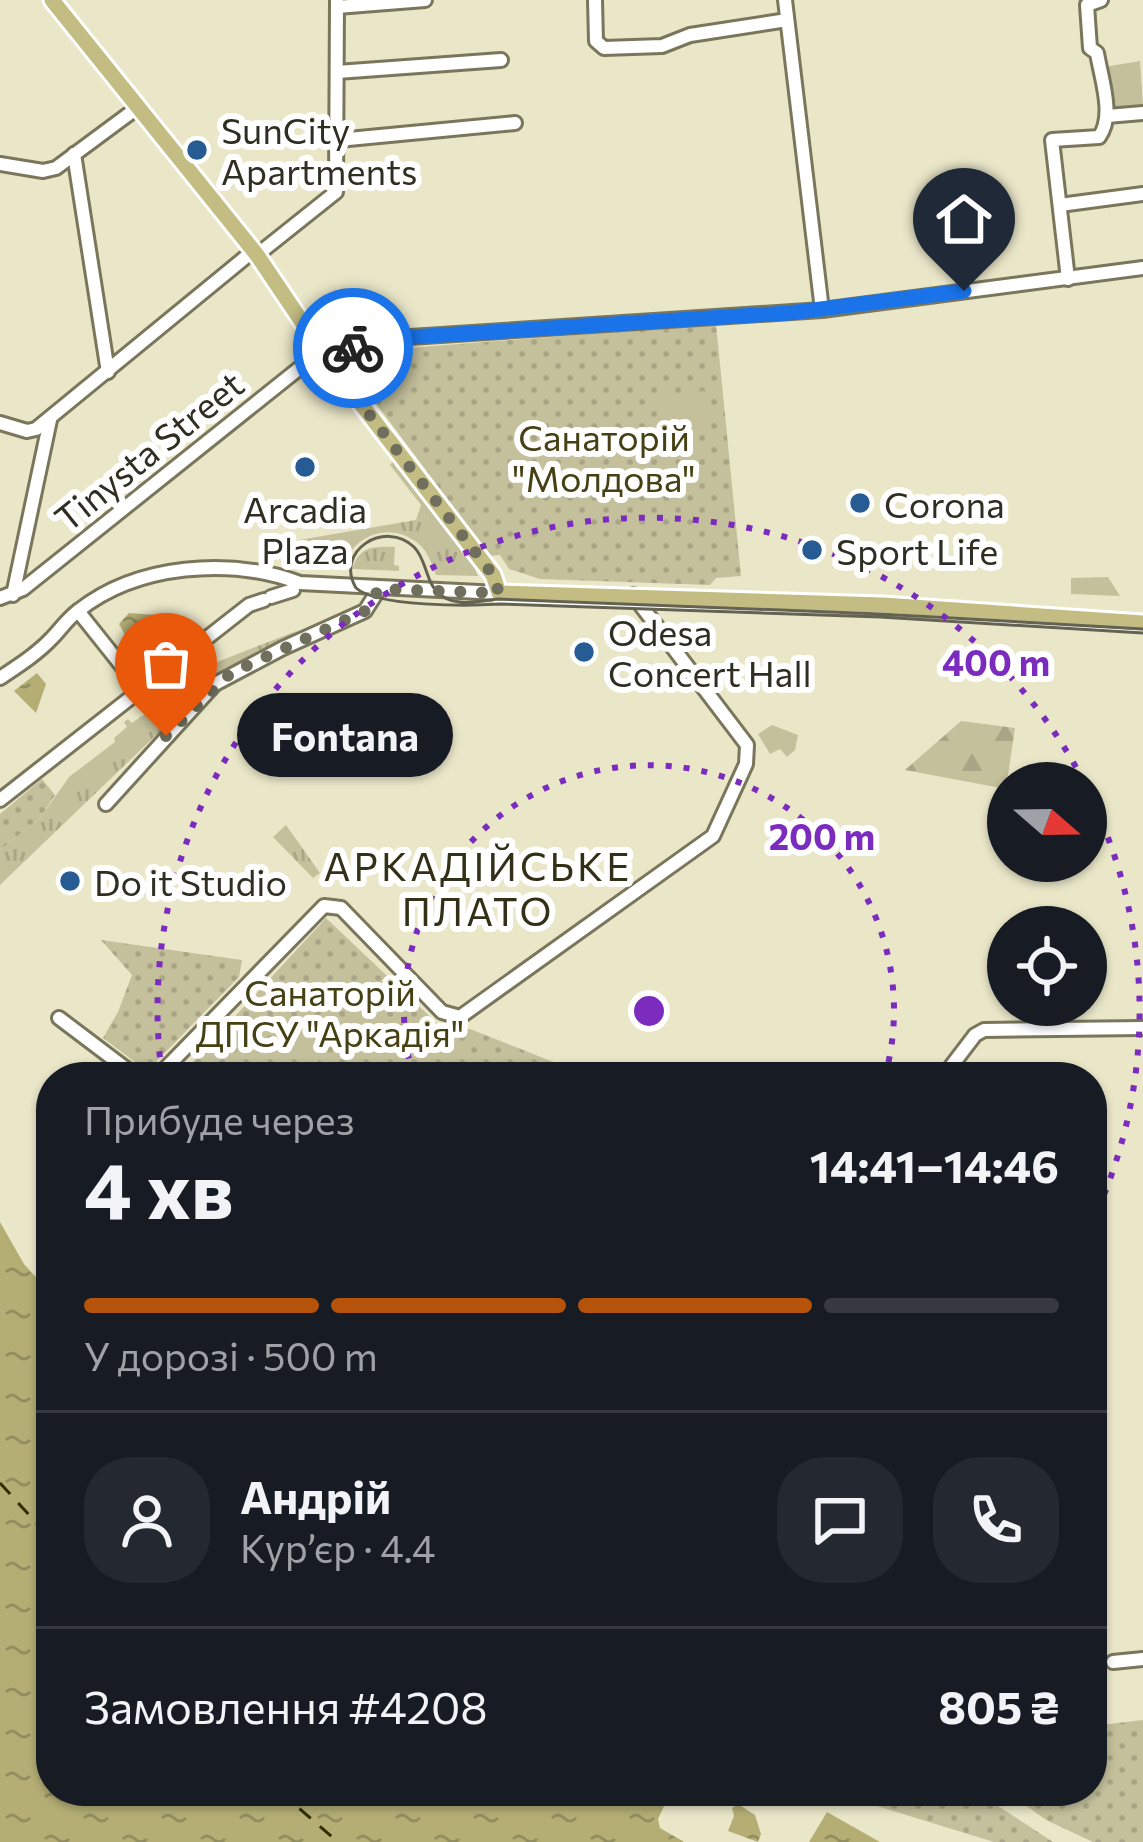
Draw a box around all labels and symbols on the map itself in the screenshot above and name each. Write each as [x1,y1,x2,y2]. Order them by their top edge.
place label: SunCity Apartments [221,107,417,192]
marker: SunCity Apartments [184,137,210,163]
pin [913,168,1015,291]
courier [293,288,413,408]
street label: Tinysta Street [45,361,251,539]
park label: Санаторій "Молдова" [512,414,696,499]
marker: Arcadia Plaza [292,454,318,480]
place label: Corona [884,481,1005,525]
place label: Arcadia Plaza [243,486,367,571]
marker: Corona [847,490,873,516]
place label: Sport Life [836,528,998,572]
marker: Sport Life [799,537,825,563]
place label: Odesa Concert Hall [608,609,812,694]
pin [115,613,217,736]
marker: Odesa Concert Hall [571,639,597,665]
text: 400 m [942,639,1050,683]
callout: Fontana [238,694,454,778]
north arrow [987,762,1107,882]
text: 200 m [769,813,875,857]
district label: АРКАДІЙСЬКЕ ПЛАТО [324,841,632,934]
place label: Do it Studio [94,859,287,903]
marker: Do it Studio [57,868,83,894]
park label: Санаторій ДПСУ "Аркадія" [196,969,464,1054]
centre of rings [628,990,670,1032]

